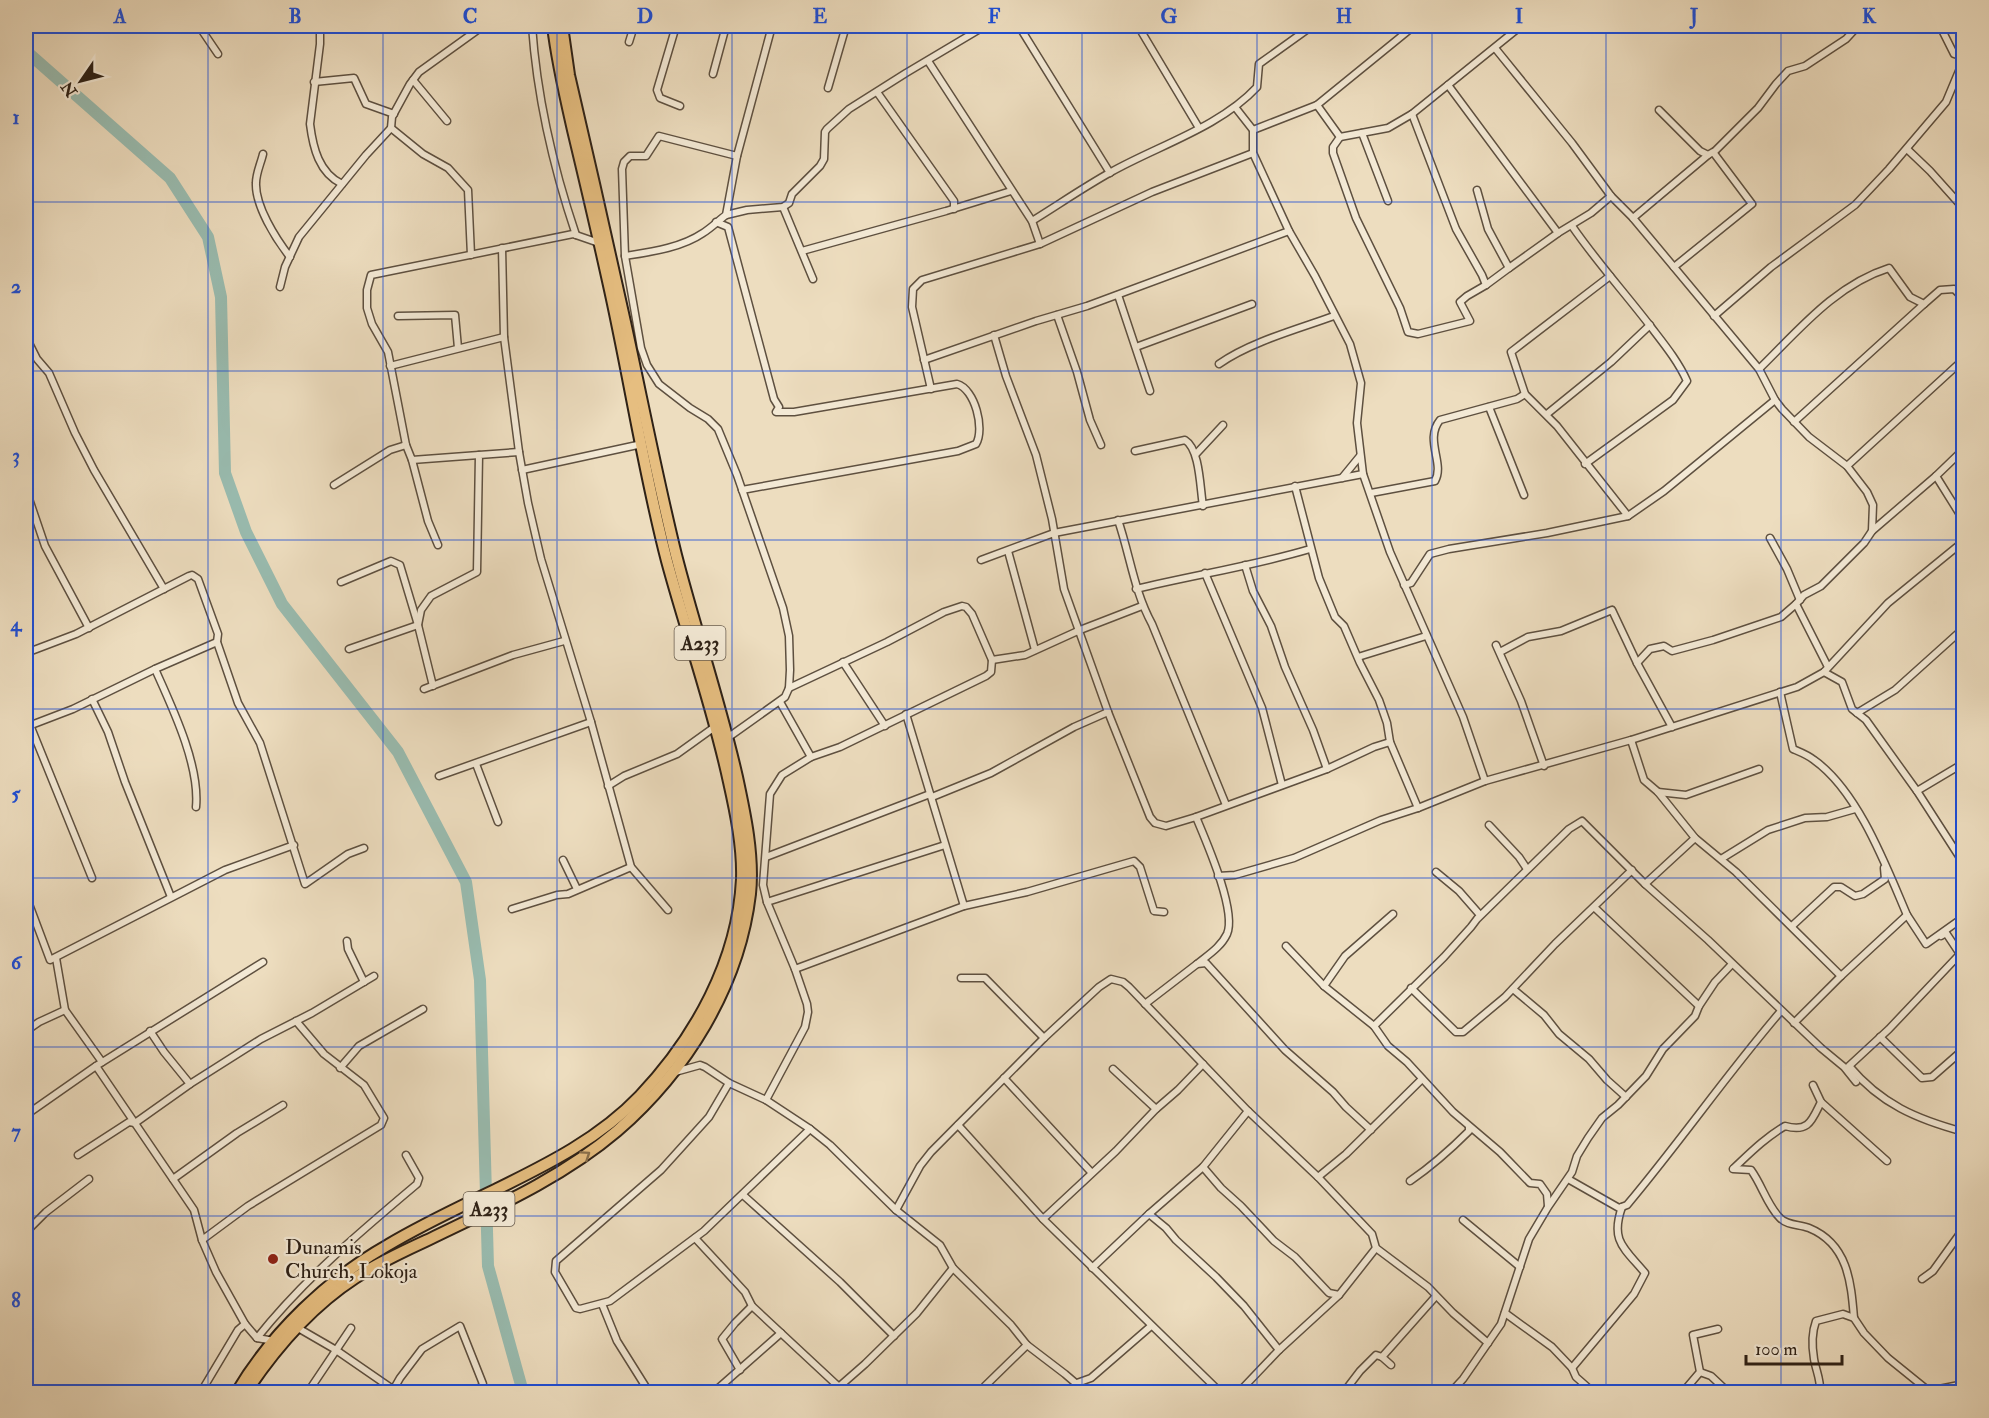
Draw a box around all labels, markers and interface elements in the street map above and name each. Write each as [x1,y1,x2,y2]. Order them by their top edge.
text: A [113,4,127,29]
text: B [288,4,302,29]
text: C [463,4,477,29]
text: D [637,4,653,29]
text: E [813,4,828,29]
text: F [988,4,1001,29]
text: G [1161,4,1178,29]
text: H [1336,4,1352,29]
text: I [1515,4,1523,29]
text: J [1689,4,1698,29]
text: K [1862,4,1877,29]
north arrow [51,51,111,111]
text: N [57,77,82,101]
text: 1 [12,105,20,130]
text: 2 [11,274,21,299]
text: 3 [12,443,20,468]
text: 4 [10,612,23,637]
road number: A233 [674,626,726,660]
text: 5 [12,781,22,806]
text: 6 [11,950,23,975]
text: 7 [11,1119,21,1144]
one-way arrow [579,1151,590,1162]
road number: A233 [464,1192,514,1226]
place label: Dunamis Church, Lokoja [285,1234,418,1285]
marker: Dunamis Church, Lokoja [266,1252,280,1266]
text: 8 [11,1288,21,1313]
scale bar [1746,1328,1842,1366]
text: 100 m [1755,1338,1798,1361]

